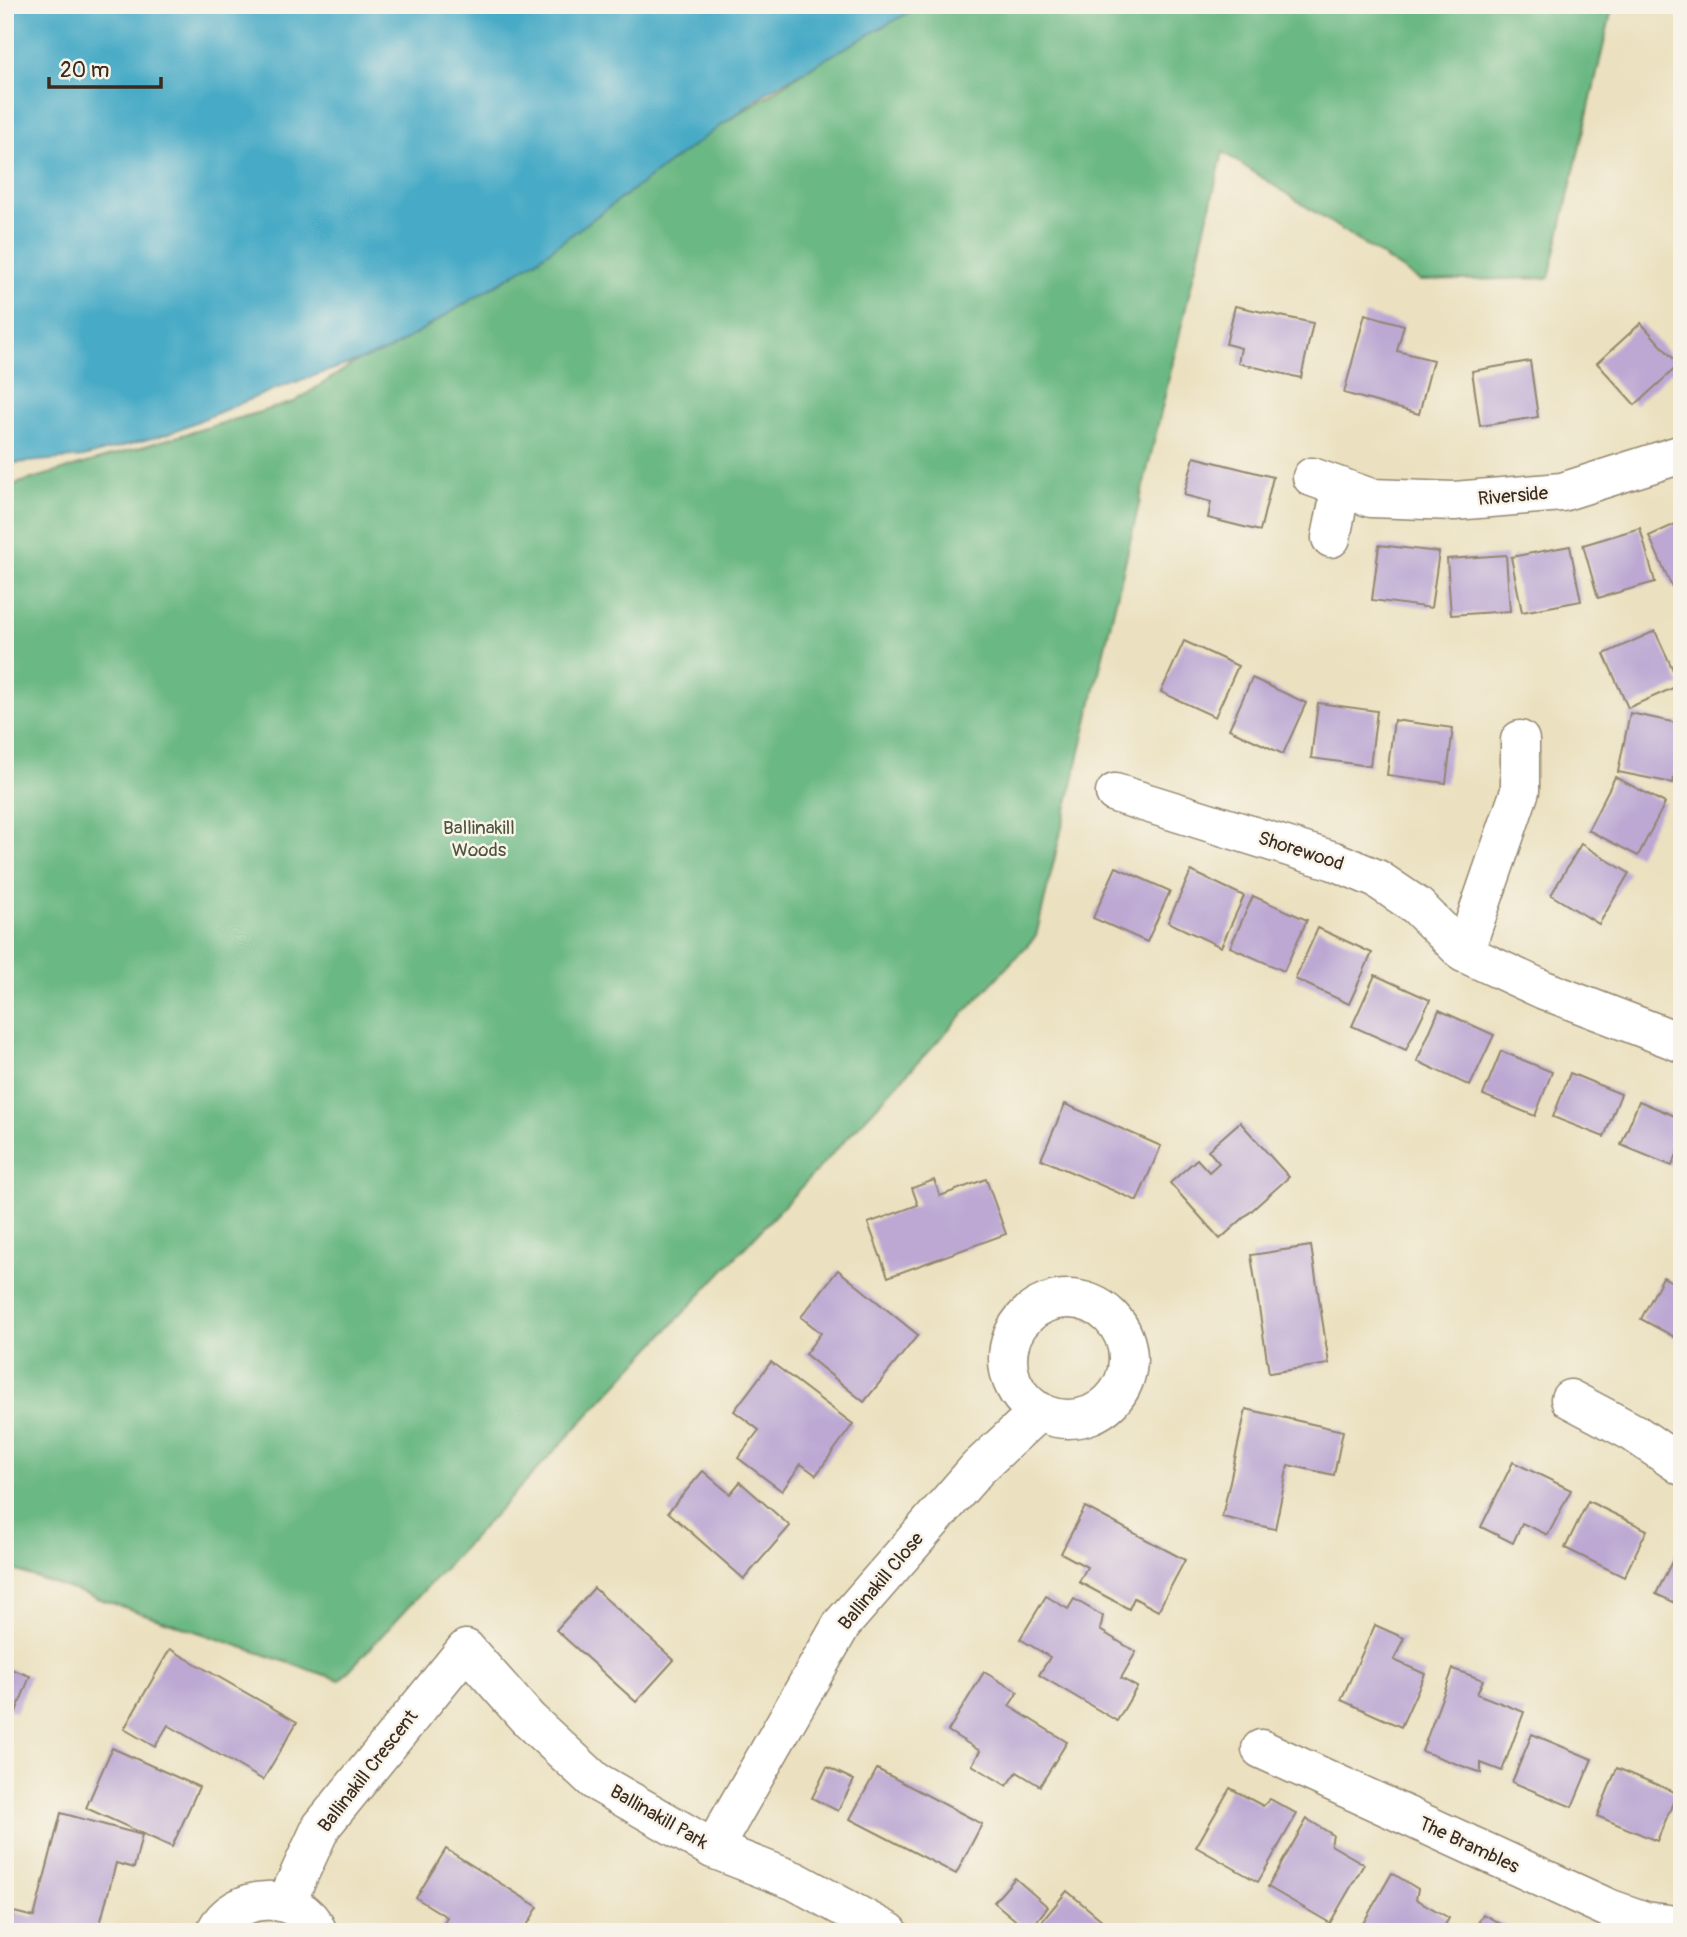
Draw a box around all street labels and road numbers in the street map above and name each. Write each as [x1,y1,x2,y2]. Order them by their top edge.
street label: Riverside [1477,481,1550,511]
street label: Shorewood [1255,826,1347,876]
street label: Ballinakill Close [833,1527,929,1635]
street label: Ballinakill Crescent [313,1705,423,1837]
street label: Ballinakill Park [606,1779,712,1855]
street label: The Brambles [1415,1811,1523,1879]

